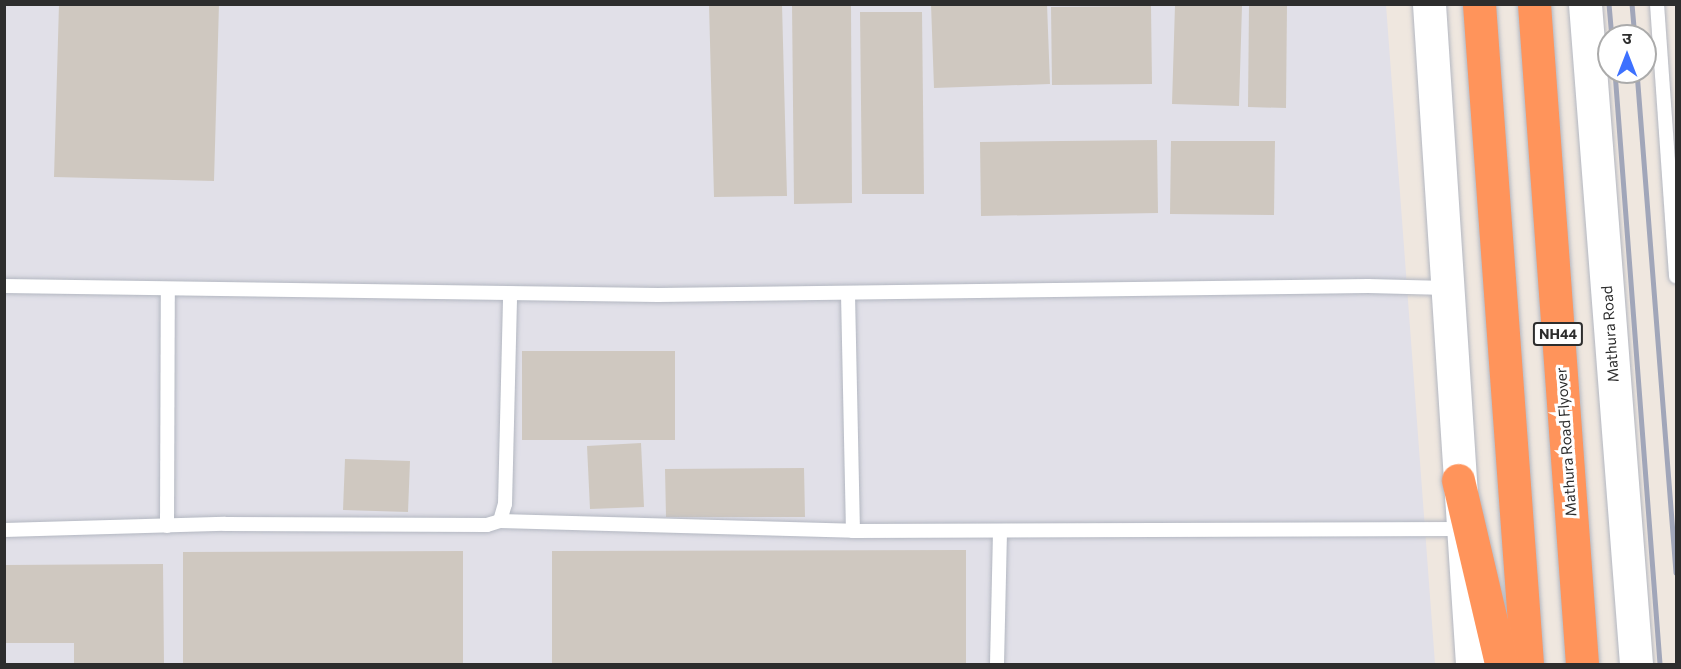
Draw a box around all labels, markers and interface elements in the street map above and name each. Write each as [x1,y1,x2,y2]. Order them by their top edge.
north arrow [1597,24,1657,84]
text: उ [1622,28,1632,47]
street label: Mathura Road [1598,285,1622,383]
road number: NH44 [1532,323,1584,345]
street label: Mathura Road Flyover [1552,367,1580,517]

